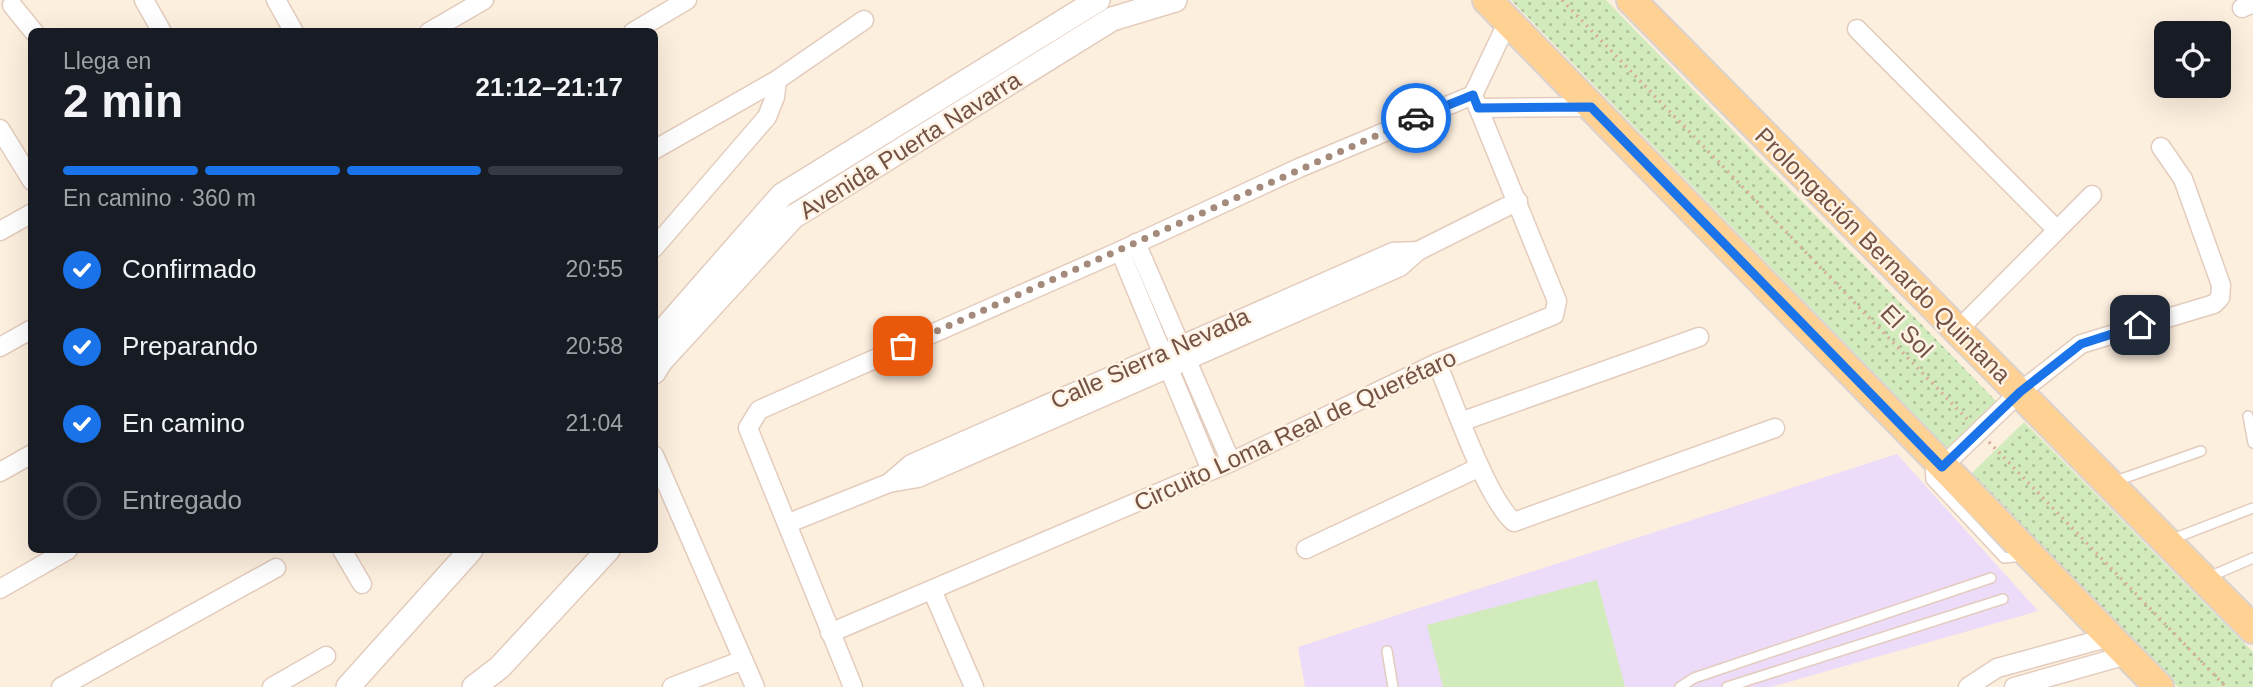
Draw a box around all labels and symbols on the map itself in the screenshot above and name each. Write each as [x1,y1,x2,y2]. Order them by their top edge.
street label: Avenida Puerta Navarra [794,65,1026,224]
courier [1381,83,1451,153]
street label: Prolongación Bernardo Quintana [1750,122,2017,389]
pin [2110,295,2170,355]
street label: El Sol [1876,299,1938,363]
street label: Calle Sierra Nevada [1046,302,1254,414]
pin [873,316,933,376]
street label: Circuito Loma Real de Querétaro [1130,343,1460,517]

